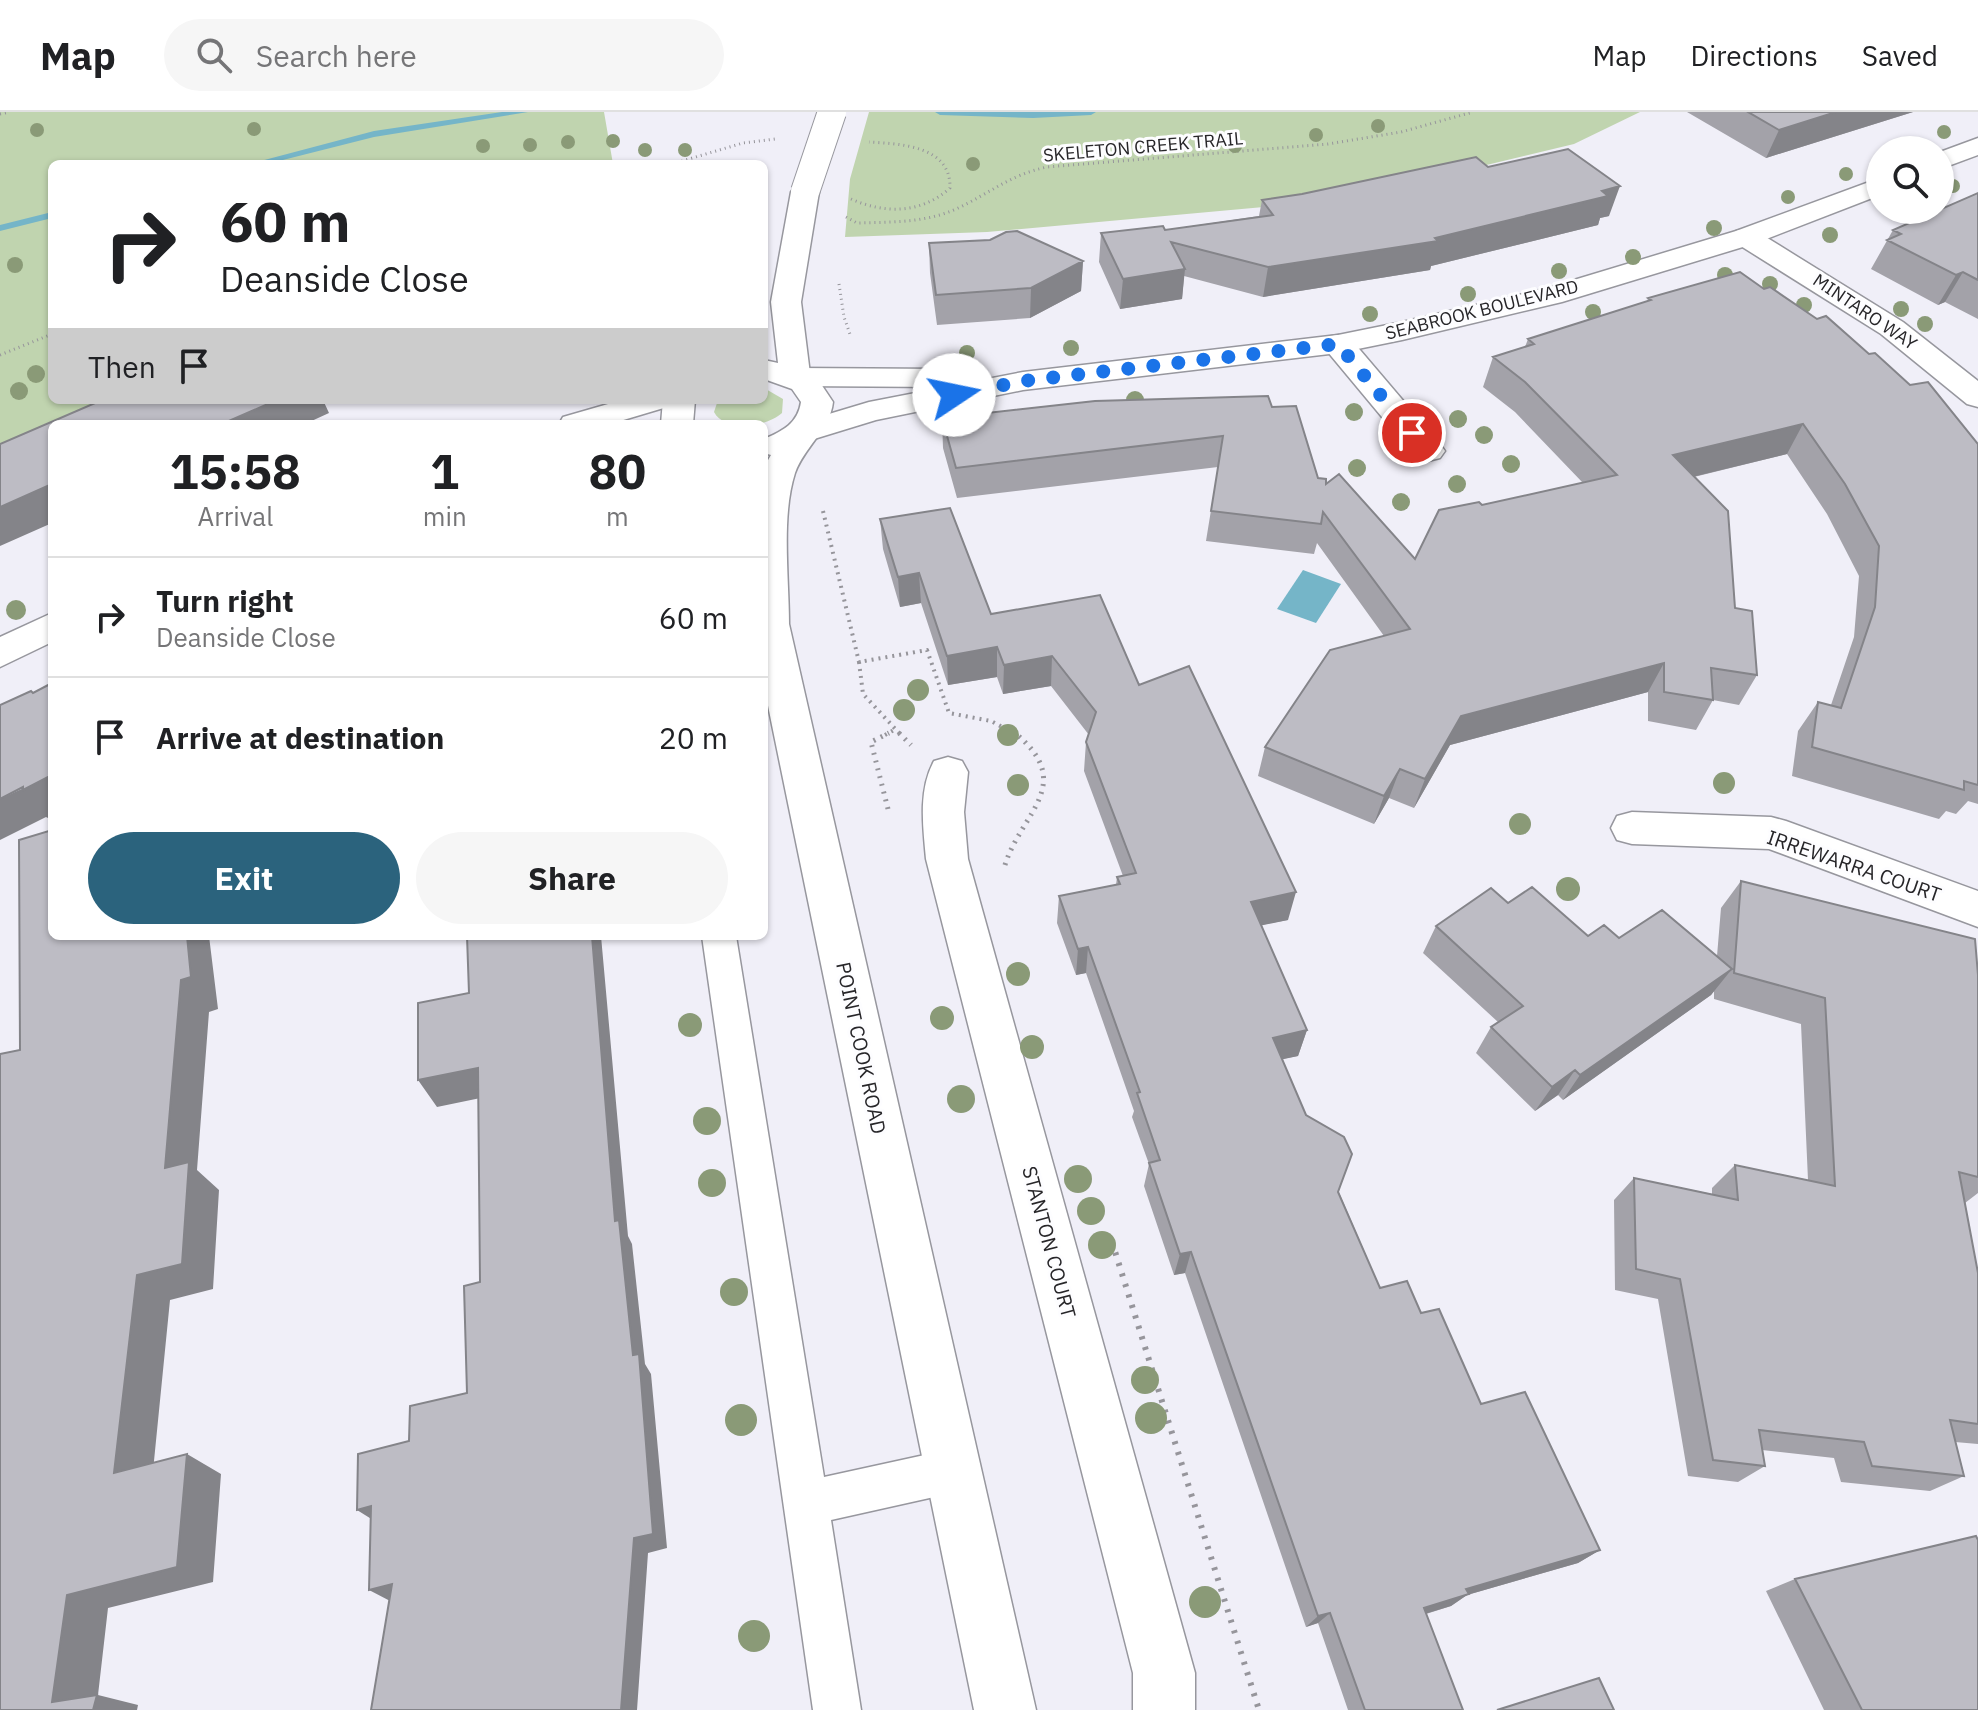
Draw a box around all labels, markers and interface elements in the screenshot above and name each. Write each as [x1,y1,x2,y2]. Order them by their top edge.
search box [164,19,724,91]
text: Map [40,31,116,80]
icon: search [192,33,236,77]
text: Search here [256,36,417,75]
text: Map [1592,37,1646,74]
text: Directions [1690,37,1818,74]
text: Saved [1862,37,1938,74]
street label: SKELETON CREEK TRAIL [1042,126,1244,167]
map controls [1866,136,1954,224]
button: search [1866,136,1954,224]
text: 60 m [220,185,350,257]
icon: right [88,192,192,296]
text: Deanside Close [220,255,469,302]
street label: MINTARO WAY [1809,268,1922,355]
street label: SEABROOK BOULEVARD [1383,274,1581,345]
icon: arrive [172,344,216,388]
text: Then [88,347,156,386]
position arrow [912,353,996,437]
pin [1378,399,1446,467]
icon: arrive [1390,411,1434,455]
text: 15:58 [170,440,301,502]
text: 1 [430,440,459,502]
text: 80 [589,440,646,502]
text: Arrival [197,499,273,533]
text: min [423,499,467,533]
text: m [606,499,629,533]
text: Turn right [156,581,294,620]
icon: right [88,595,132,639]
text: 60 m [659,598,728,637]
text: Deanside Close [156,620,336,654]
icon: arrive [88,715,132,759]
text: Arrive at destination [156,718,444,757]
text: 20 m [659,718,728,757]
street label: IRREWARRA COURT [1763,823,1945,908]
button: Exit [88,832,400,924]
button: Share [416,832,728,924]
street label: POINT COOK ROAD [830,959,893,1136]
street label: STANTON COURT [1016,1163,1083,1321]

